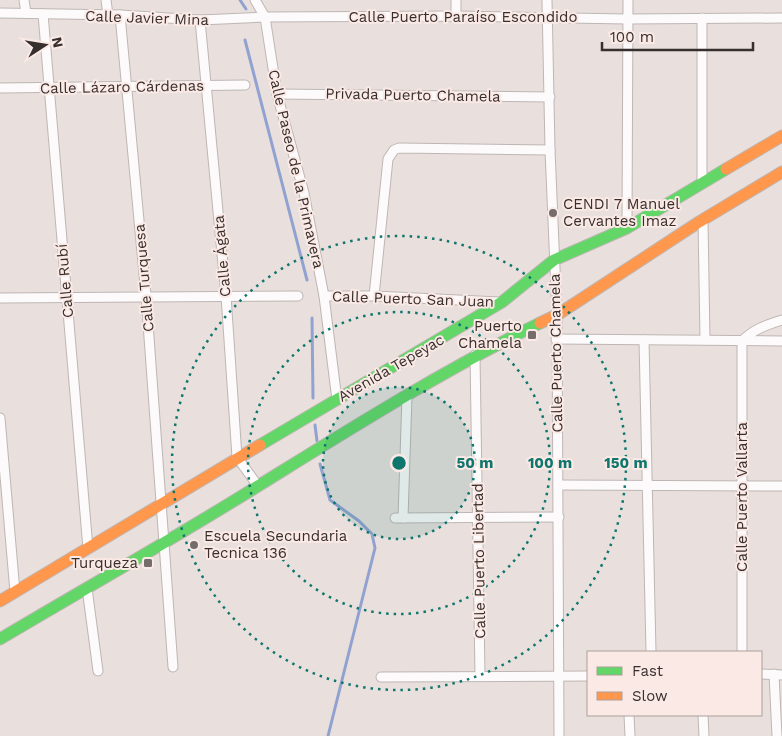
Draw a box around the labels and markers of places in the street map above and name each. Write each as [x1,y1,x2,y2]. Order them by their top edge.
place label: CENDI 7 Manuel Cervantes Imaz [563,195,680,230]
marker: CENDI 7 Manuel Cervantes Imaz [547,207,559,219]
place label: Puerto Chamela [458,317,522,352]
marker: Puerto Chamela [526,329,538,341]
centre of rings [390,454,408,472]
place label: Escuela Secundaria Tecnica 136 [204,527,348,562]
marker: Escuela Secundaria Tecnica 136 [188,539,200,551]
place label: Turqueza [71,554,138,572]
marker: Turqueza [142,557,154,569]

